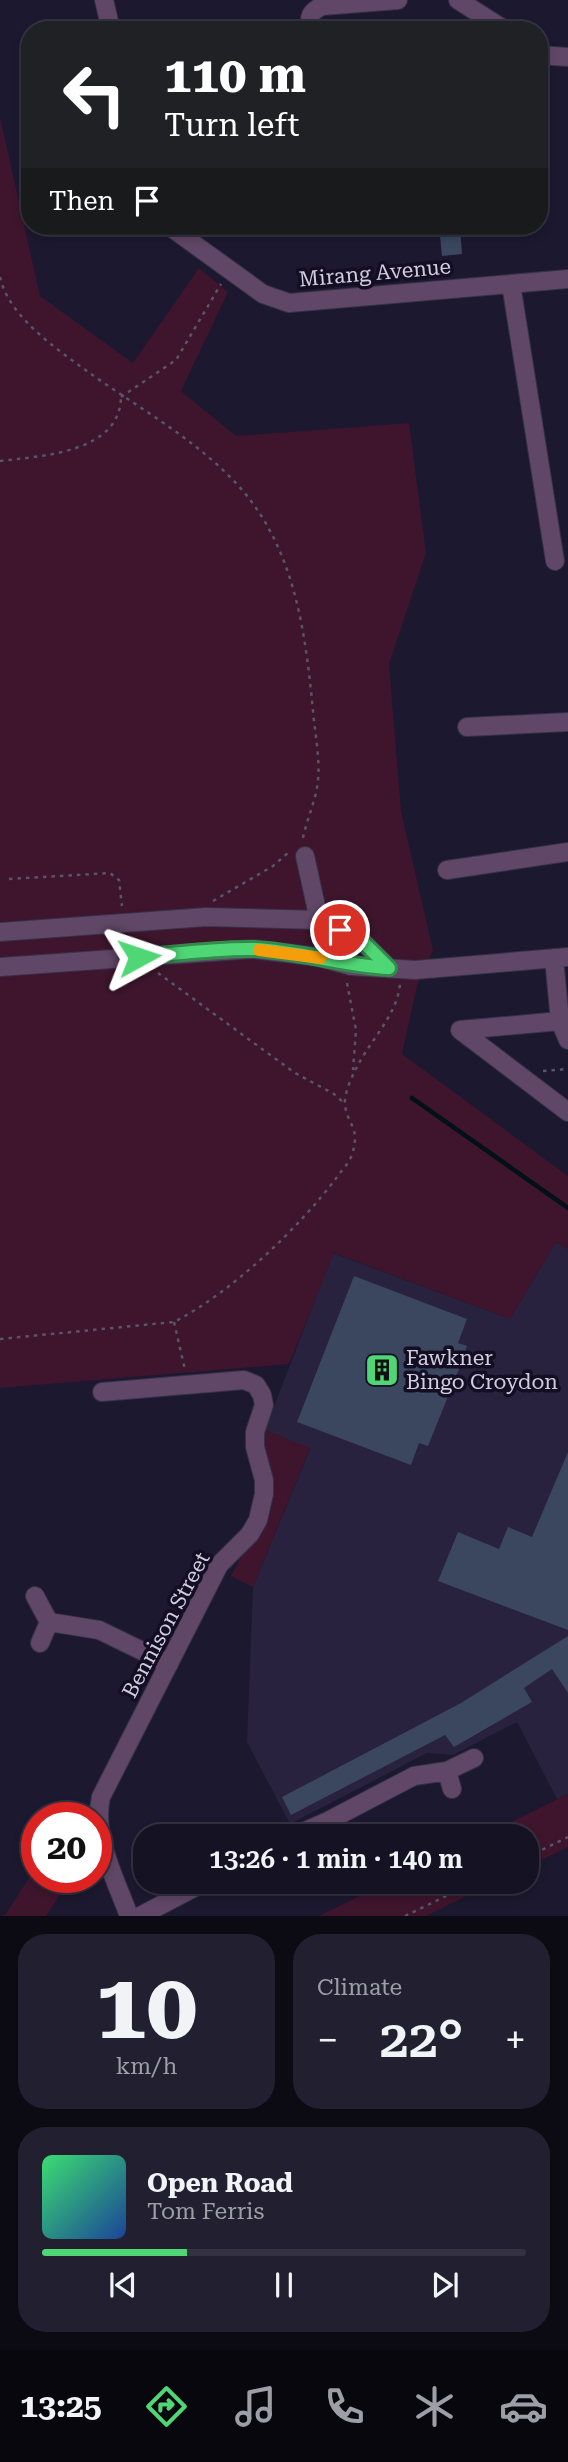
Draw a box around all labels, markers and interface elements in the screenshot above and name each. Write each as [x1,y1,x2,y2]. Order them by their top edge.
text: 110 m [164,47,306,104]
icon: left [49,49,140,140]
text: Turn left [164,106,299,144]
icon: arrive [128,182,166,220]
text: Then [49,186,114,216]
street label: Mirang Avenue [298,254,452,292]
pin [310,900,370,960]
icon: arrive [321,911,359,949]
position arrow [102,920,176,994]
place label: Fawkner Bingo Croydon [406,1346,558,1394]
building icon: Fawkner Bingo Croydon [363,1351,401,1389]
street label: Bennison Street [118,1548,215,1702]
speed limit sign: 20 [21,1802,112,1893]
text: 13:26 · 1 min · 140 m [209,1844,463,1874]
text: 10 [96,1954,197,2060]
text: Climate [317,1974,402,2001]
text: 22° [380,2009,463,2070]
text: − [317,2018,338,2062]
text: + [505,2018,526,2062]
text: km/h [116,2053,177,2080]
text: Open Road [147,2168,293,2198]
text: Tom Ferris [147,2198,264,2225]
icon: previous [104,2266,142,2304]
icon: pause [265,2266,303,2304]
icon: next [426,2266,464,2304]
icon: directions [142,2382,191,2431]
icon: music [231,2382,280,2431]
icon: phone [320,2382,369,2431]
icon: climate [410,2382,459,2431]
icon: car [499,2382,548,2431]
text: 13:25 [20,2387,102,2425]

